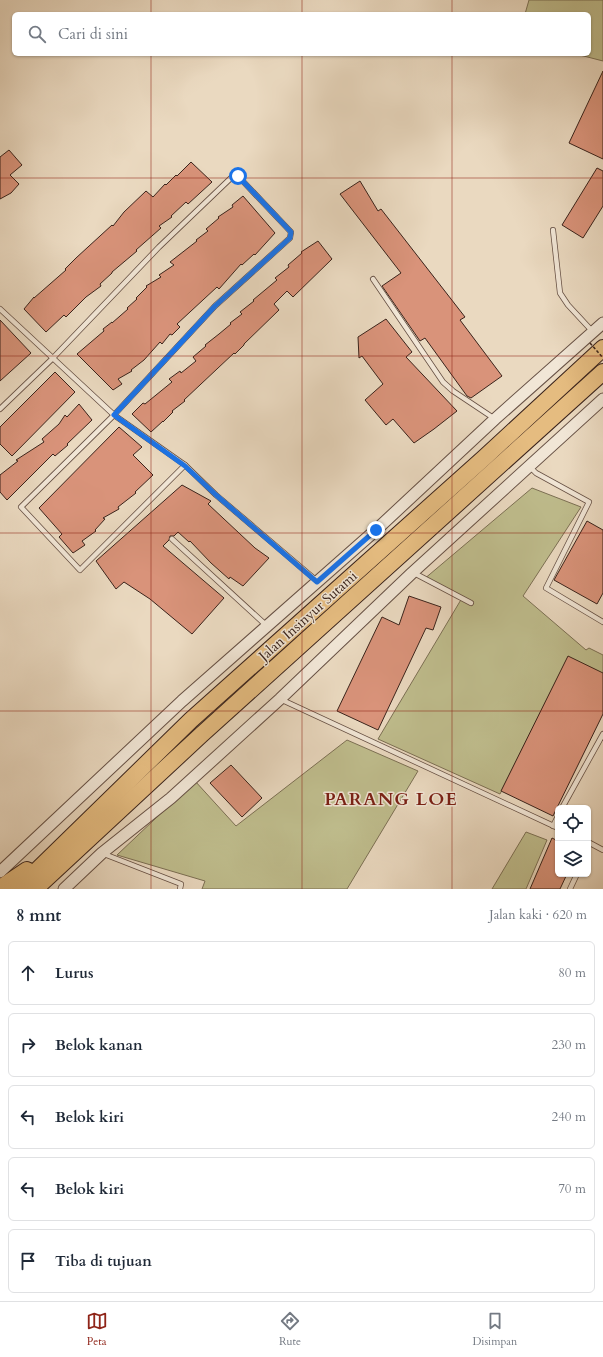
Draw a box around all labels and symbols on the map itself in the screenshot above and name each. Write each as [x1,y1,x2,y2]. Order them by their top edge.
route start [229,167,247,185]
route end [367,521,385,539]
street label: Jalan Insinyur Sutami [253,567,361,667]
district label: PARANG LOE [324,787,458,812]

